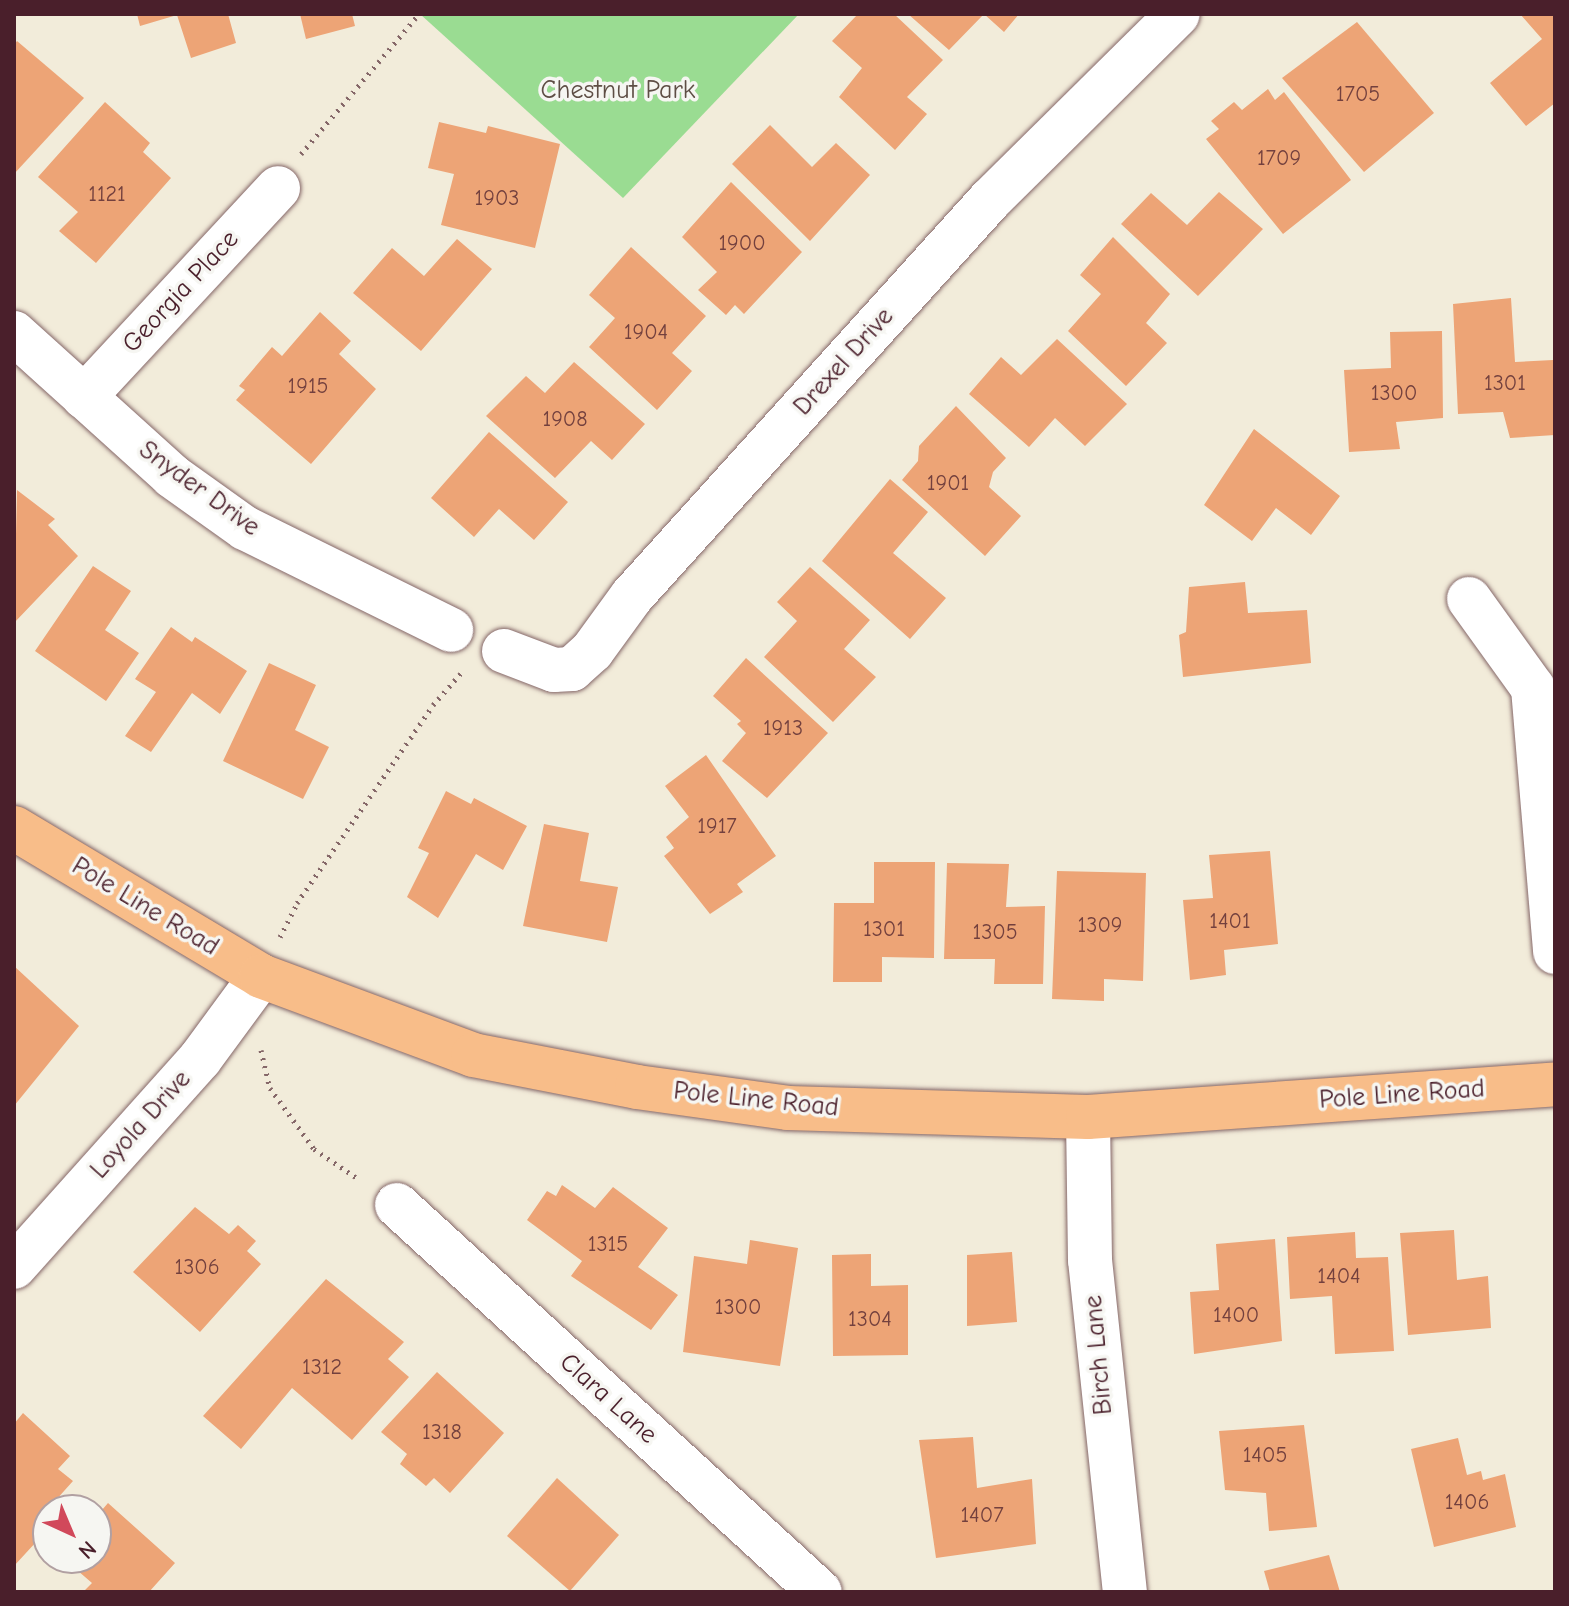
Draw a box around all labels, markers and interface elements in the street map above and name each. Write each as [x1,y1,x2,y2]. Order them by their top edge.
park label: Chestnut Park [541,75,695,107]
house number: 1705 [1336,82,1380,108]
house number: 1709 [1257,146,1301,172]
house number: 1121 [88,182,126,208]
house number: 1903 [475,186,519,212]
street label: Georgia Place [116,224,246,360]
house number: 1900 [718,231,766,257]
street label: Drexel Drive [787,302,901,422]
house number: 1904 [624,320,668,346]
house number: 1301 [1484,371,1526,397]
house number: 1915 [287,374,329,400]
house number: 1300 [1371,381,1417,407]
house number: 1908 [542,407,588,433]
street label: Snyder Drive [133,435,265,543]
house number: 1901 [927,471,969,497]
house number: 1913 [763,716,803,742]
house number: 1917 [697,814,737,840]
street label: Pole Line Road [66,851,224,963]
house number: 1401 [1209,909,1251,935]
house number: 1309 [1078,913,1122,939]
house number: 1301 [863,917,905,943]
house number: 1305 [972,920,1018,946]
street label: Loyola Drive [84,1064,198,1186]
street label: Pole Line Road [1318,1074,1486,1116]
street label: Pole Line Road [672,1076,840,1124]
house number: 1315 [588,1232,628,1258]
house number: 1306 [174,1255,220,1281]
house number: 1404 [1317,1264,1361,1290]
street label: Birch Lane [1078,1294,1120,1416]
house number: 1300 [715,1295,761,1321]
house number: 1400 [1213,1303,1259,1329]
house number: 1304 [848,1307,892,1333]
street label: Clara Lane [553,1347,663,1451]
house number: 1312 [302,1355,342,1381]
house number: 1318 [422,1420,462,1446]
house number: 1405 [1243,1443,1287,1469]
house number: 1406 [1445,1490,1489,1516]
north arrow [32,1494,112,1574]
house number: 1407 [960,1503,1004,1529]
text: N [73,1535,101,1564]

